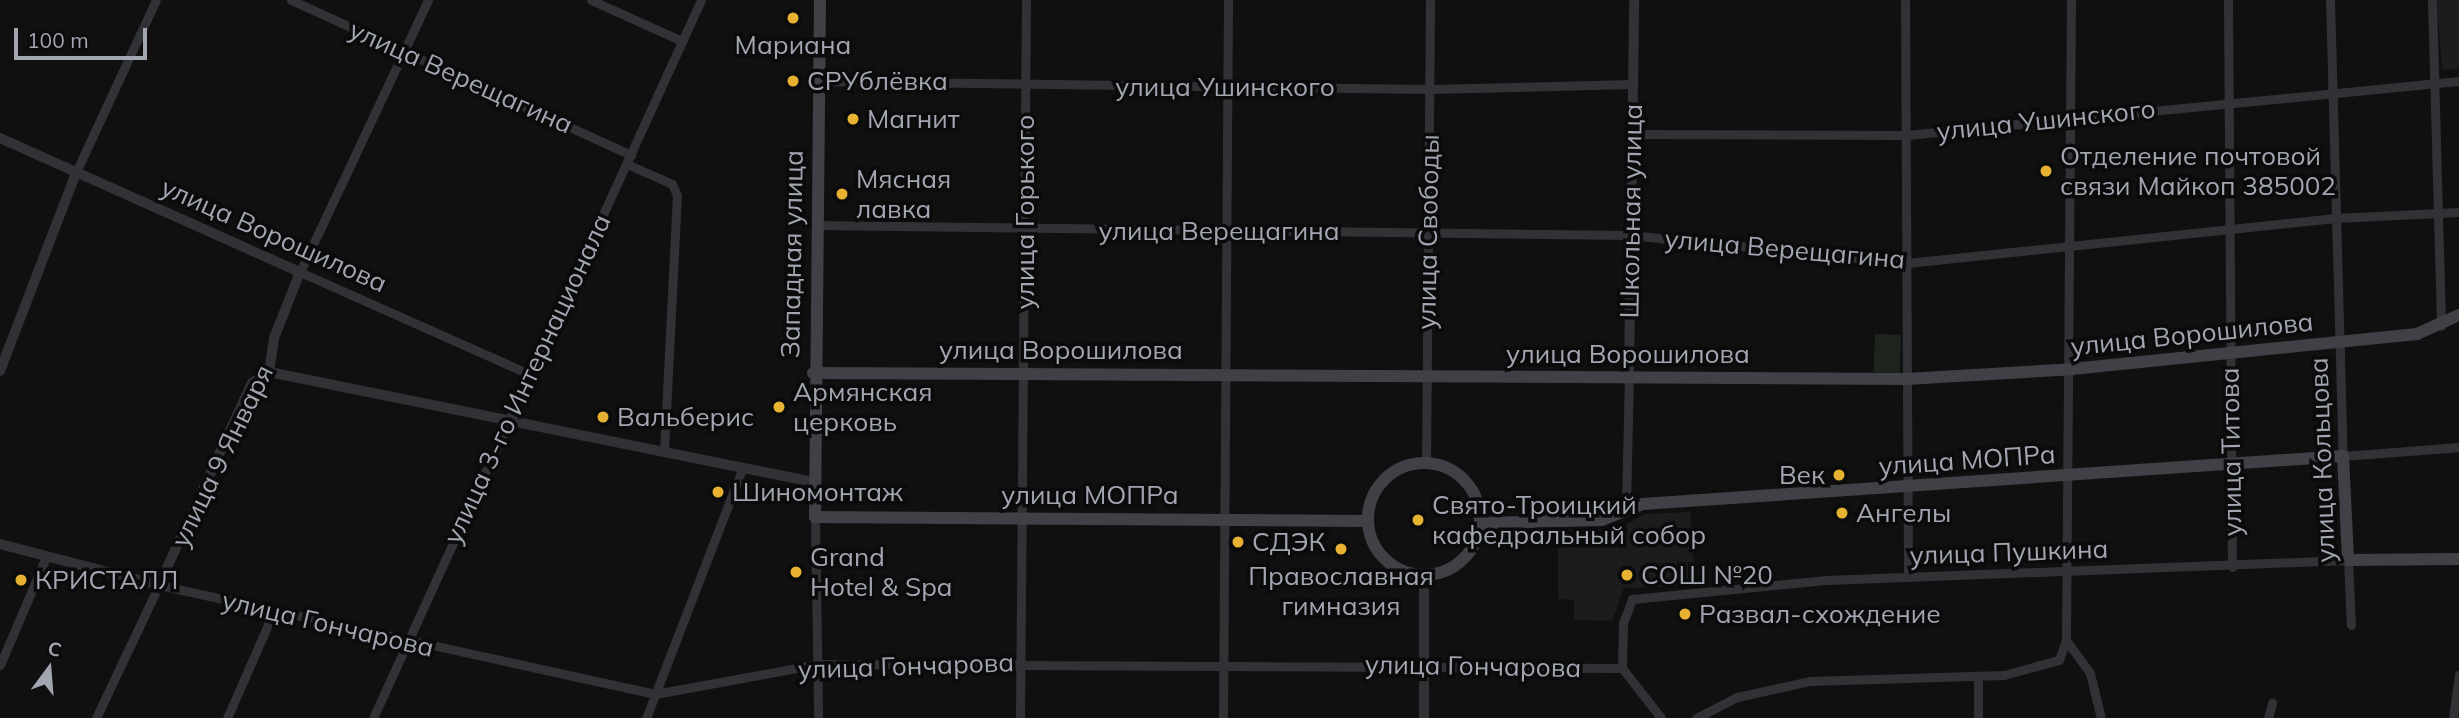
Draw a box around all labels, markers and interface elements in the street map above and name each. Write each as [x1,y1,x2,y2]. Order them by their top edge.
marker: Мариана [785,10,801,26]
scale bar [18,14,150,58]
street label: улица Верещагина [345,14,577,140]
text: 100 m [27,27,89,53]
place label: Мариана [735,29,851,61]
place label: СРУблёвка [807,65,948,97]
street label: улица Ушинского [1115,71,1335,103]
marker: СРУблёвка [785,73,801,89]
street label: улица Ушинского [1935,93,2157,147]
place label: Магнит [867,103,960,135]
street label: Школьная улица [1614,103,1648,319]
marker: Магнит [845,111,861,127]
street label: улица Горького [1009,115,1041,309]
street label: улица Свободы [1411,134,1445,330]
place label: Отделение почтовой связи Майкоп 385002 [2060,140,2336,202]
street label: Западная улица [775,150,809,358]
place label: Мясная лавка [856,163,951,224]
marker: Отделение почтовой связи Майкоп 385002 [2038,163,2054,179]
street label: улица Ворошилова [156,171,392,299]
marker: Мясная лавка [834,186,850,202]
street label: улица 3-го Интернационала [437,209,617,549]
street label: улица Верещагина [1098,215,1340,247]
street label: улица Верещагина [1664,223,1906,275]
street label: улица Ворошилова [2069,306,2315,362]
street label: улица Ворошилова [939,334,1183,366]
street label: улица Ворошилова [1506,338,1750,370]
street label: улица Кольцова [2303,357,2341,563]
street label: улица 9 Января [164,360,280,552]
street label: улица Титова [2214,367,2248,537]
place label: Армянская церковь [793,376,933,438]
marker: Армянская церковь [771,399,787,415]
place label: Вальберис [617,401,754,433]
marker: Вальберис [595,409,611,425]
street label: улица МОПРа [1877,438,2057,482]
place label: Век [1779,459,1825,491]
marker: Век [1831,467,1847,483]
place label: Шиномонтаж [732,476,903,508]
street label: улица МОПРа [1001,479,1179,511]
marker: Шиномонтаж [710,484,726,500]
place label: Свято-Троицкий кафедральный собор [1432,489,1706,550]
place label: Ангелы [1856,497,1951,529]
marker: Ангелы [1834,505,1850,521]
marker: Свято-Троицкий кафедральный собор [1410,512,1426,528]
place label: СДЭК [1252,526,1326,558]
street label: улица Пушкина [1909,533,2109,571]
marker: СДЭК [1230,534,1246,550]
place label: Grand Hotel & Spa [810,541,952,602]
marker: Православная гимназия [1333,541,1349,557]
place label: СОШ №20 [1641,559,1773,591]
place label: Православная гимназия [1248,560,1434,622]
place label: КРИСТАЛЛ [35,564,178,596]
marker: Grand Hotel & Spa [788,564,804,580]
marker: СОШ №20 [1619,567,1635,583]
marker: КРИСТАЛЛ [13,572,29,588]
street label: улица Гончарова [219,584,437,664]
place label: Развал-схождение [1699,598,1941,630]
marker: Развал-схождение [1677,606,1693,622]
north arrow [14,634,84,704]
text: С [45,635,64,662]
street label: улица Гончарова [797,647,1015,685]
street label: улица Гончарова [1365,649,1581,683]

